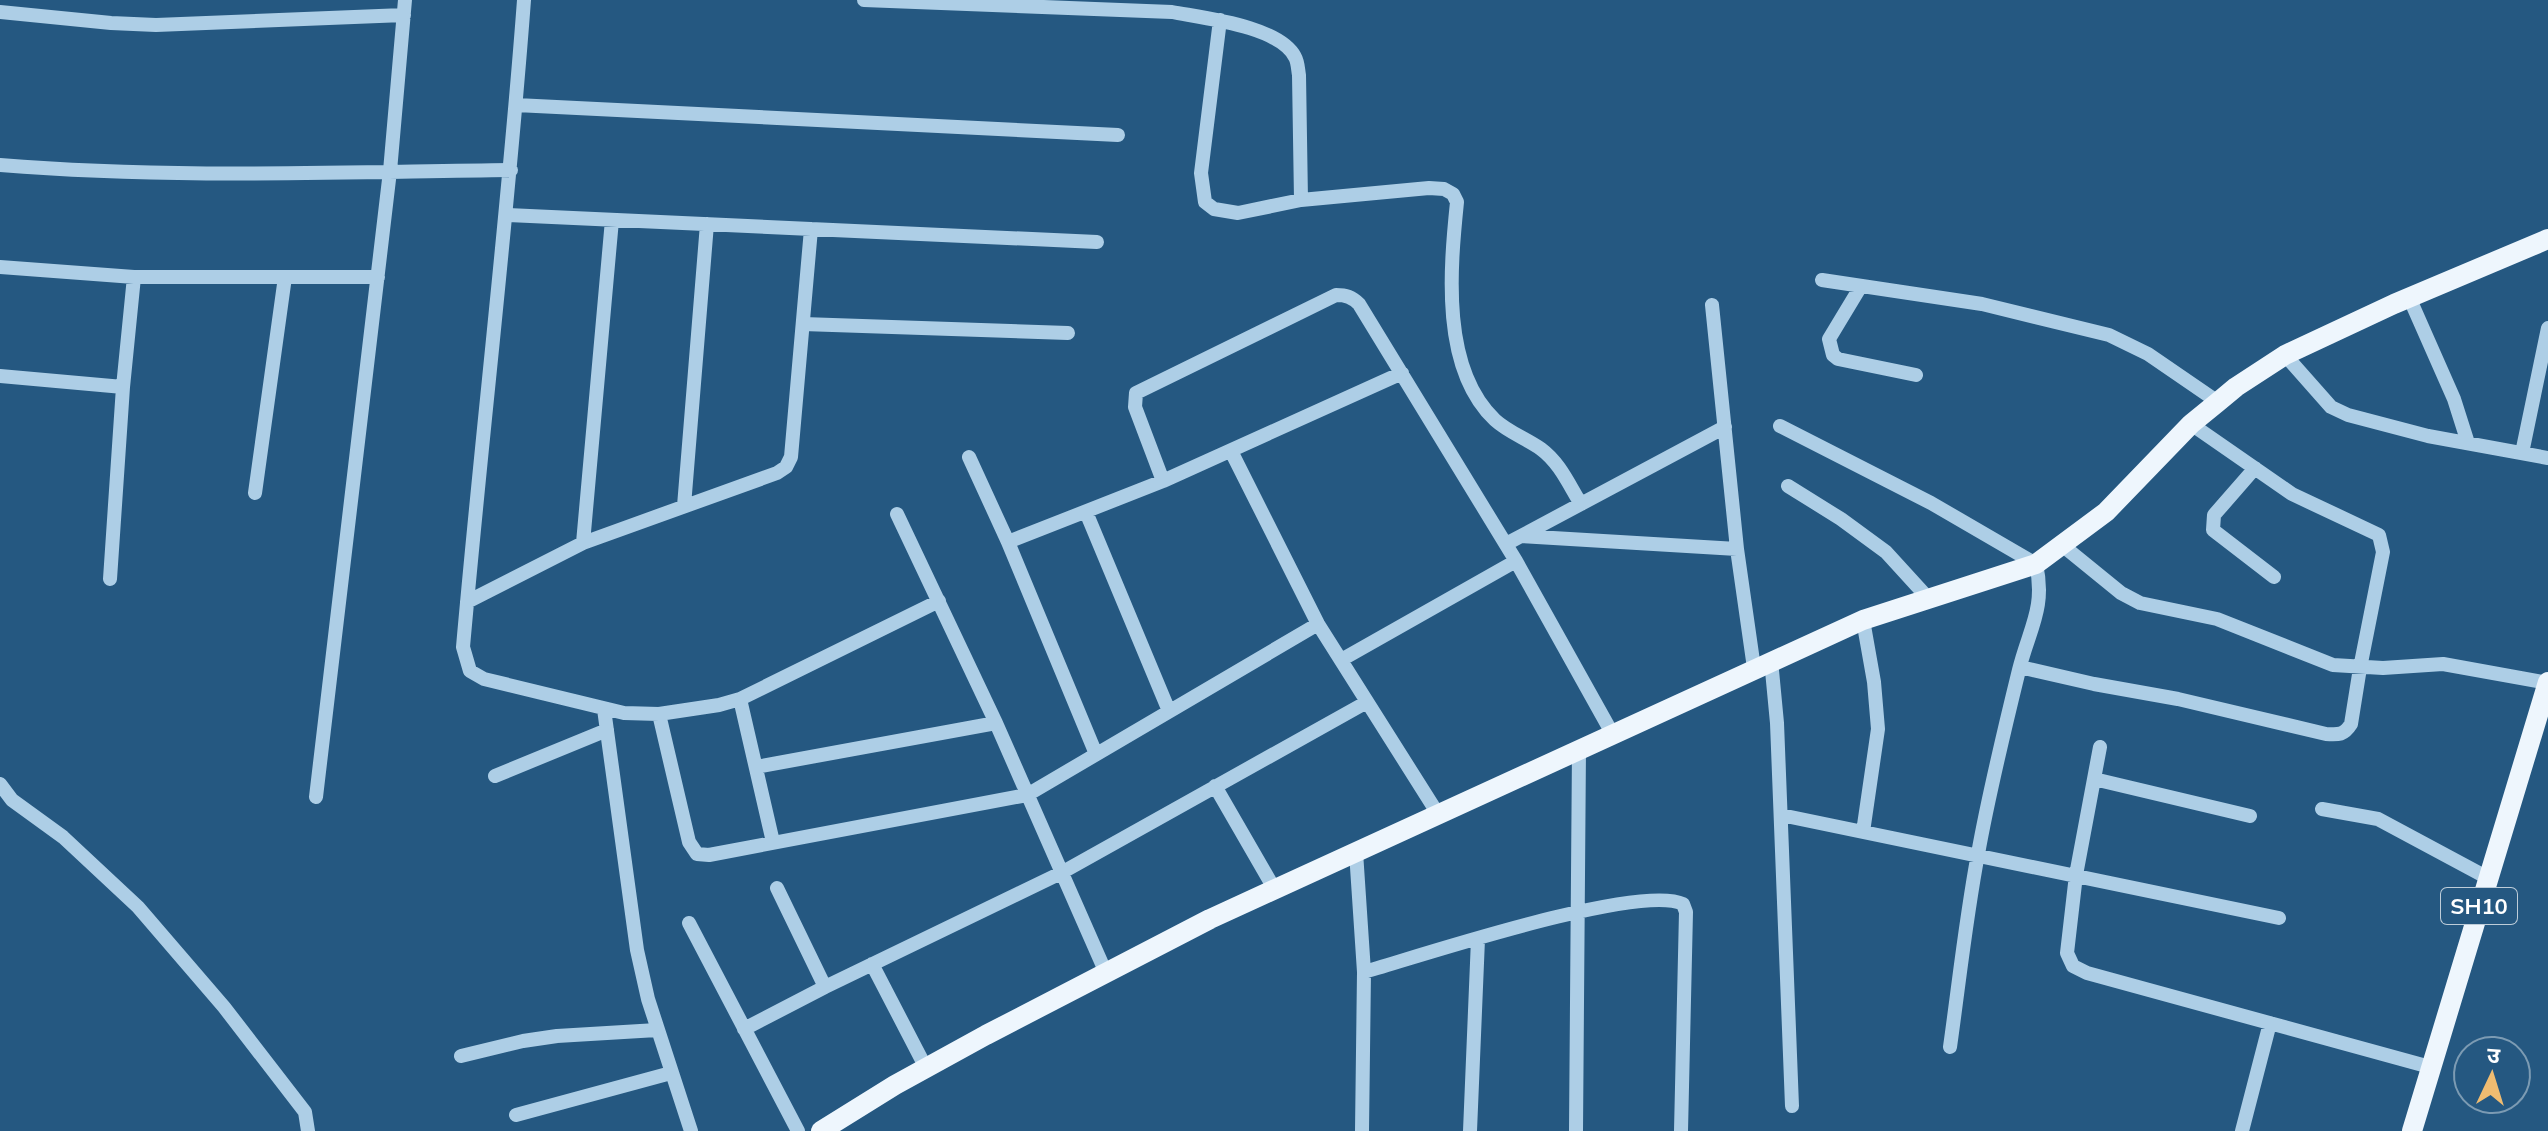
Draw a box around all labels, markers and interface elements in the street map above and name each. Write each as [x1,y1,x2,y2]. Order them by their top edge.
road number: SH10 [2441,888,2517,924]
north arrow [2452,1035,2532,1115]
text: उ [2486,1041,2502,1070]

